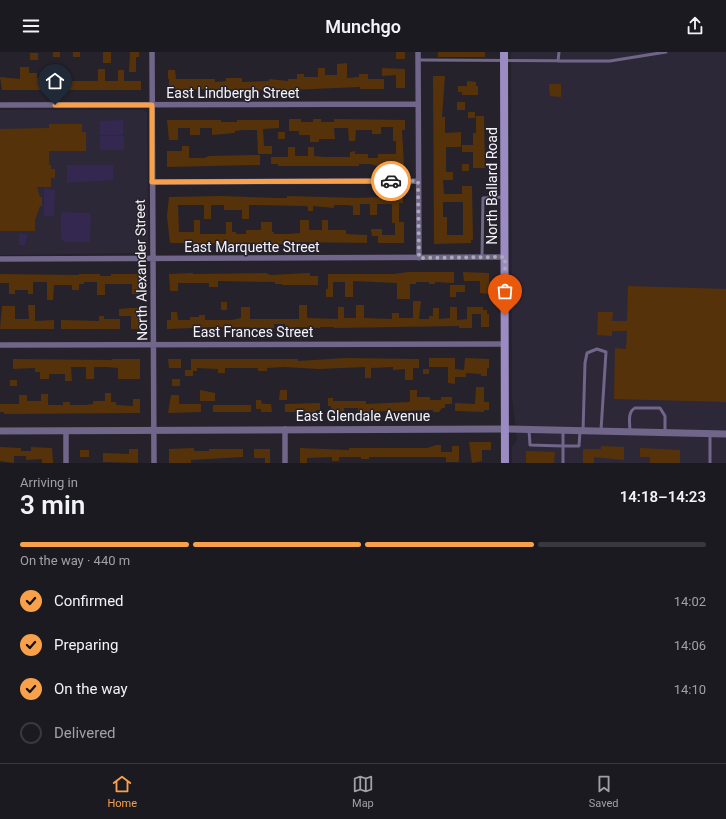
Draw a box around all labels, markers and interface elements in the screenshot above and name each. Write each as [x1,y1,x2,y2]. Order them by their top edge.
icon: menu [20,15,42,37]
icon: share [684,15,706,37]
text: Munchgo [325,16,401,37]
pin [38,64,72,105]
icon: home [44,70,66,92]
street label: East Lindbergh Street [166,85,300,101]
street label: North Ballard Road [484,127,500,245]
courier [371,161,411,201]
icon: car [380,170,402,192]
street label: North Alexander Street [132,199,150,341]
street label: East Marquette Street [184,239,320,255]
pin [488,274,522,315]
icon: bag [494,280,516,302]
street label: East Frances Street [193,324,314,340]
street label: East Glendale Avenue [296,408,430,424]
text: Arriving in [20,475,78,490]
text: 14:18–14:23 [620,488,706,506]
text: 3 min [20,490,85,520]
text: On the way · 440 m [20,553,130,568]
icon: check [20,590,42,612]
text: Confirmed [54,592,124,610]
text: 14:02 [674,594,706,609]
icon: check [20,634,42,656]
text: Preparing [54,636,118,654]
text: 14:06 [674,638,706,653]
icon: check [20,678,42,700]
text: On the way [54,680,128,698]
text: 14:10 [674,682,706,697]
text: Delivered [54,724,116,742]
tab: Home [107,773,137,810]
tab: Map [352,773,374,810]
tab: Saved [589,773,619,810]

